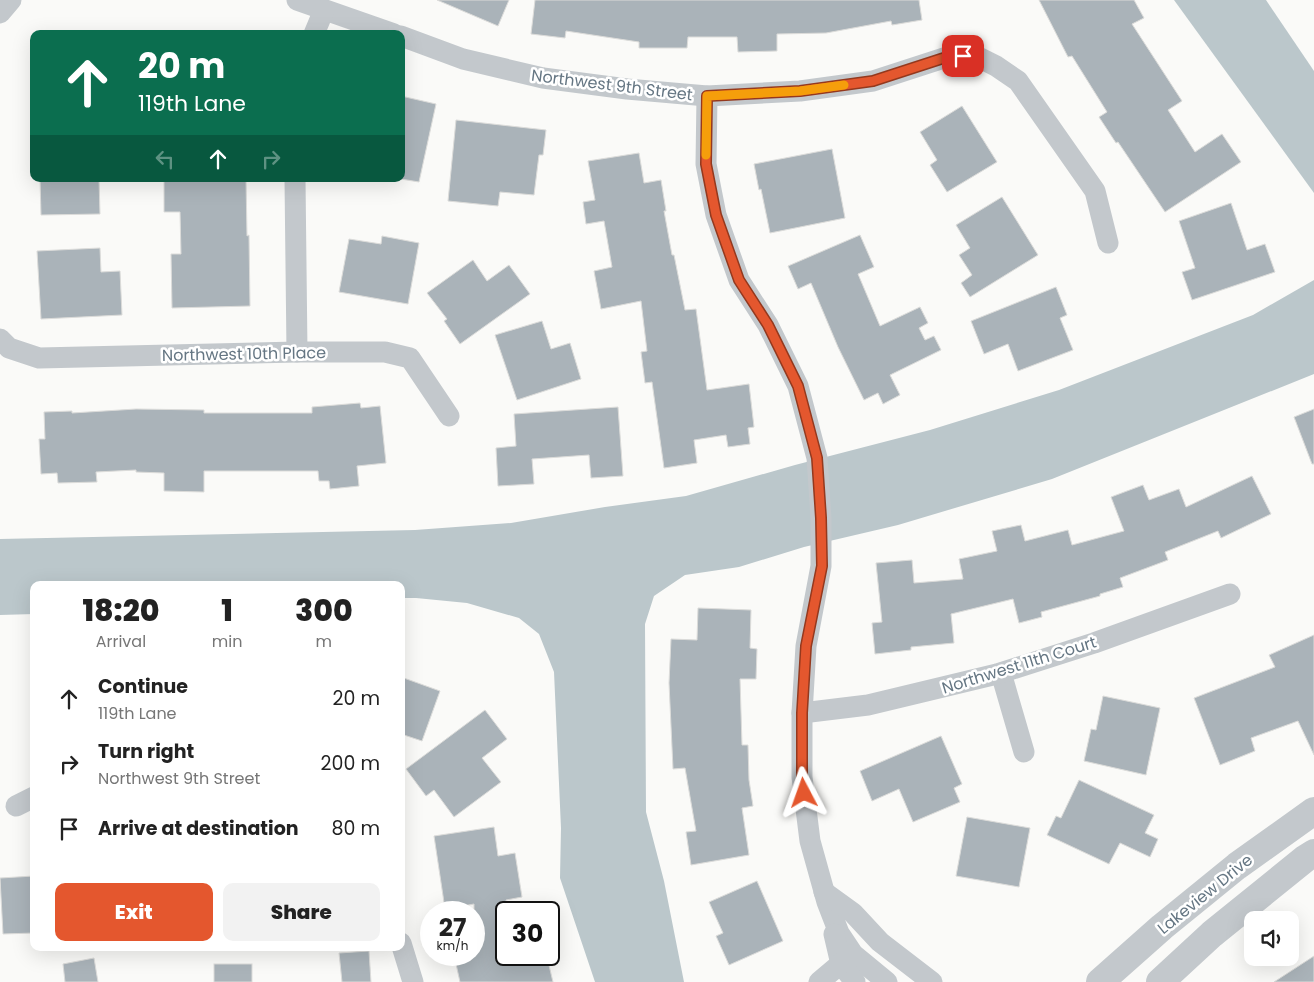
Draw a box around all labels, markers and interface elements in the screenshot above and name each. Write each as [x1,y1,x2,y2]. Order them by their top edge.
pin [942,35,984,77]
text: 20 m [138,41,225,90]
icon: arrive [949,42,977,70]
icon: ahead [55,50,120,115]
street label: Northwest 9th Street [530,64,694,106]
text: 119th Lane [138,88,246,119]
icon: left [151,145,179,173]
icon: ahead [204,145,232,173]
icon: right [257,145,285,173]
street label: Northwest 10th Place [162,341,326,367]
text: 18:20 [82,589,159,632]
text: 1 [221,589,233,632]
text: 300 [295,589,353,632]
text: Arrival [96,630,146,653]
text: min [212,630,242,653]
text: m [316,630,332,653]
street label: Northwest 11th Court [939,631,1099,699]
text: Continue [98,673,188,700]
icon: ahead [55,685,83,713]
text: 20 m [332,685,380,712]
text: 119th Lane [98,702,177,725]
text: Turn right [98,738,194,765]
icon: right [55,750,83,778]
text: 200 m [321,750,380,777]
position arrow [777,766,829,818]
text: Northwest 9th Street [98,767,260,790]
icon: arrive [55,815,83,843]
text: Arrive at destination [98,815,299,842]
text: 80 m [331,815,380,842]
street label: Lakeview Drive [1153,848,1257,940]
button: Exit [55,883,213,941]
button: Share [223,883,380,941]
speed limit sign: 30 [495,901,560,966]
text: 27 [439,910,466,945]
map controls [1244,911,1299,966]
button: sound [1244,911,1299,966]
text: km/h [437,937,468,954]

